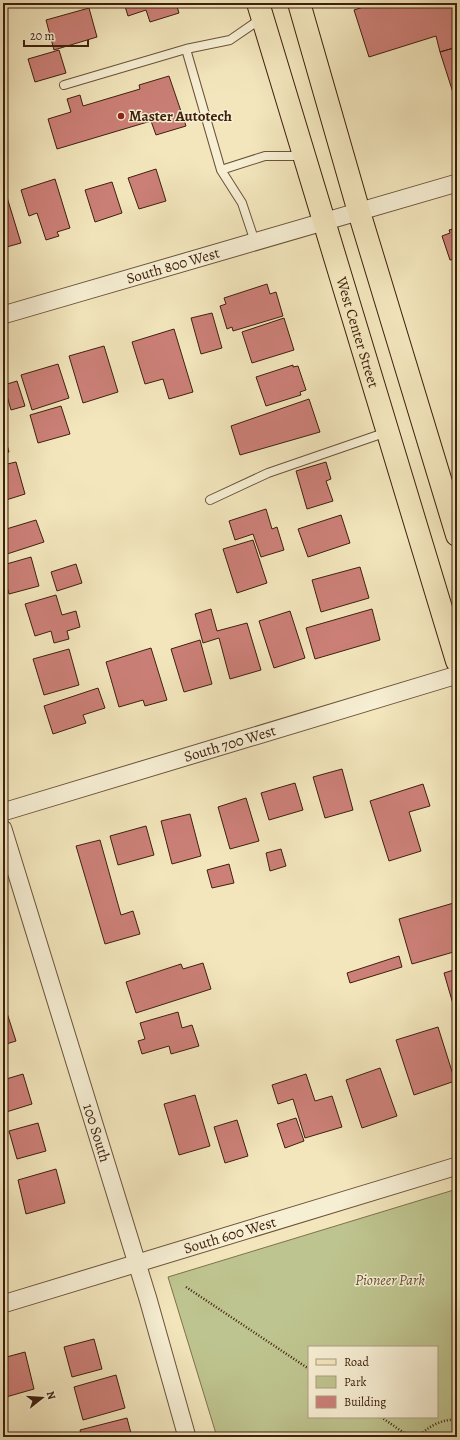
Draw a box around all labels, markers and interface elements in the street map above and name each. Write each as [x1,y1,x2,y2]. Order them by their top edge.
scale bar [24,22,88,48]
text: 20 m [30,28,54,44]
place label: Master Autotech [129,106,232,126]
marker: Master Autotech [116,111,126,121]
street label: South 800 West [124,243,222,289]
street label: West Center Street [331,273,384,390]
street label: South 700 West [181,720,278,767]
street label: 100 South [78,1101,115,1165]
street label: South 600 West [181,1212,278,1259]
park label: Pioneer Park [355,1270,425,1290]
legend [308,1346,438,1418]
text: Road [344,1354,370,1370]
text: Park [344,1374,367,1390]
north arrow [22,1378,62,1418]
text: N [43,1389,59,1401]
text: Building [344,1394,386,1410]

